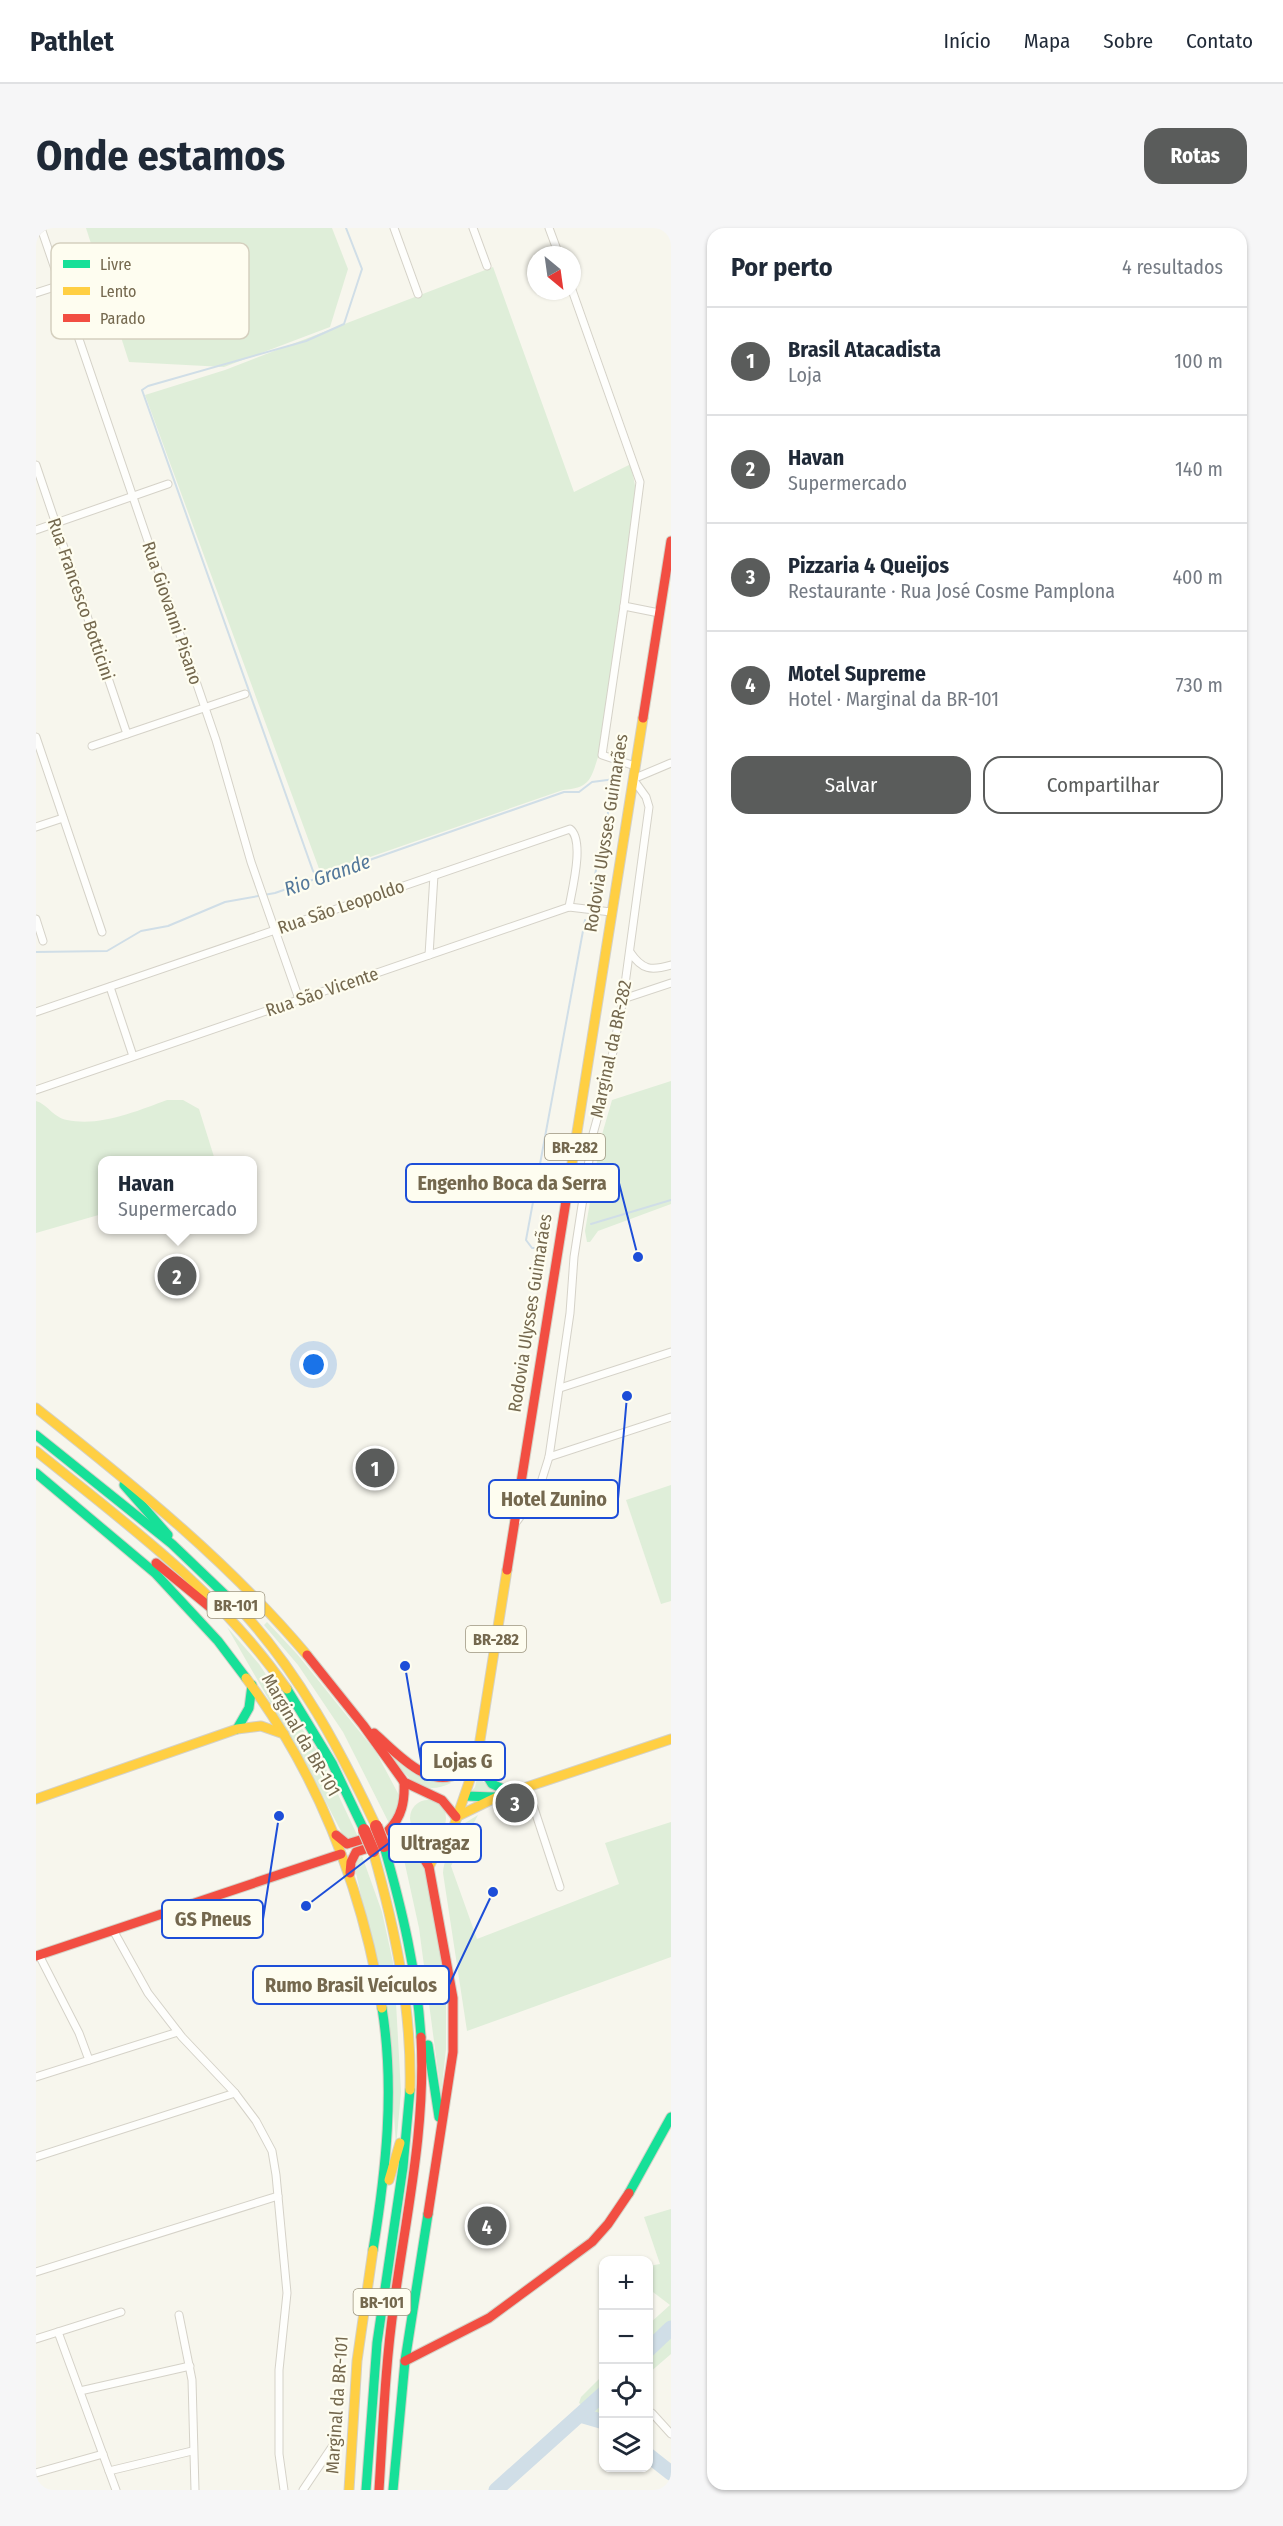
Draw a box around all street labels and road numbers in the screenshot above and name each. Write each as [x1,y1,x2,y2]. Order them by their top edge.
street label: Rua Francesco Botticini [43,515,119,683]
street label: Rua Giovanni Pisano [137,538,207,688]
street label: Rodovia Ulysses Guimarães [579,732,633,934]
street label: Rua São Leopoldo [275,875,407,939]
street label: Rua São Vicente [263,962,381,1022]
street label: Marginal da BR-282 [586,978,636,1120]
road number: BR-282 [545,1134,605,1160]
street label: Rodovia Ulysses Guimarães [503,1212,557,1414]
road number: BR-101 [208,1592,264,1618]
road number: BR-282 [466,1626,526,1652]
street label: Marginal da BR-101 [257,1670,345,1800]
road number: BR-101 [354,2289,410,2315]
street label: Marginal da BR-101 [321,2335,353,2475]

